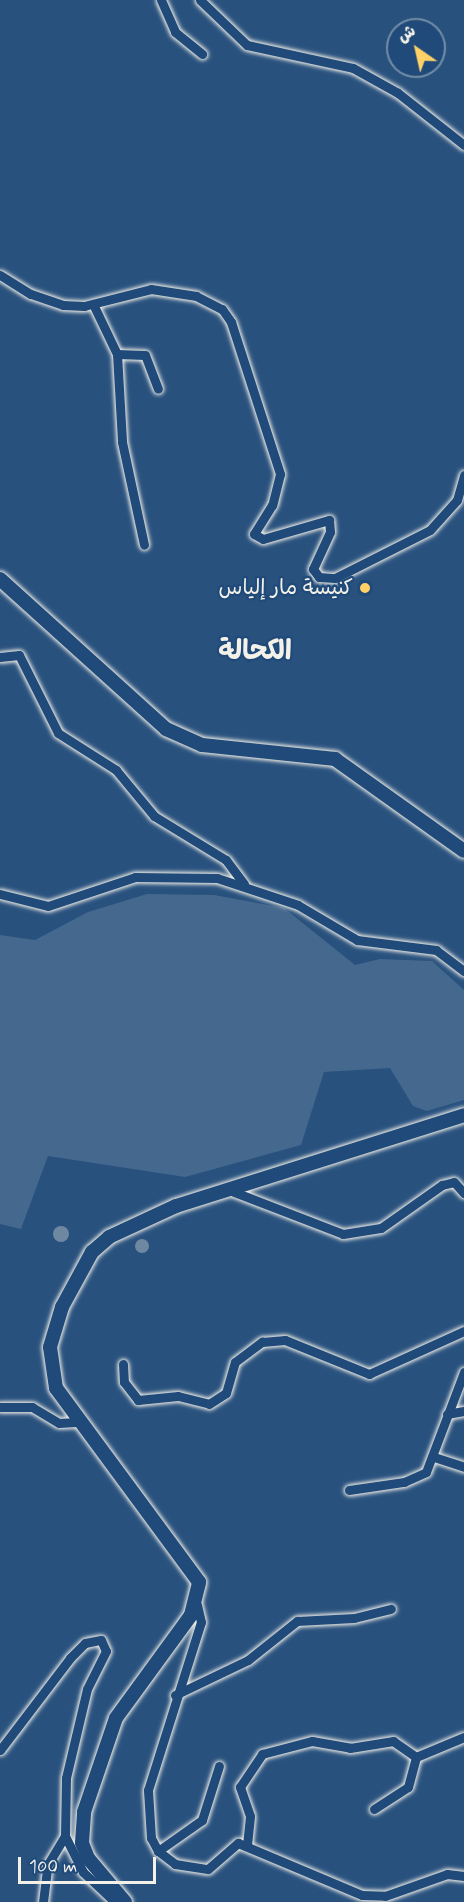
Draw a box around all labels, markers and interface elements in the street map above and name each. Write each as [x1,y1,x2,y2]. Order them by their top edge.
north arrow [386,18,446,78]
text: ش [394,21,420,48]
place label: كنيسة مار إلياس [219,575,353,601]
marker: كنيسة مار إلياس [358,581,372,595]
district label: الكحالة [218,636,292,668]
scale bar [21,1845,159,1883]
text: 100 m [29,1855,77,1879]

